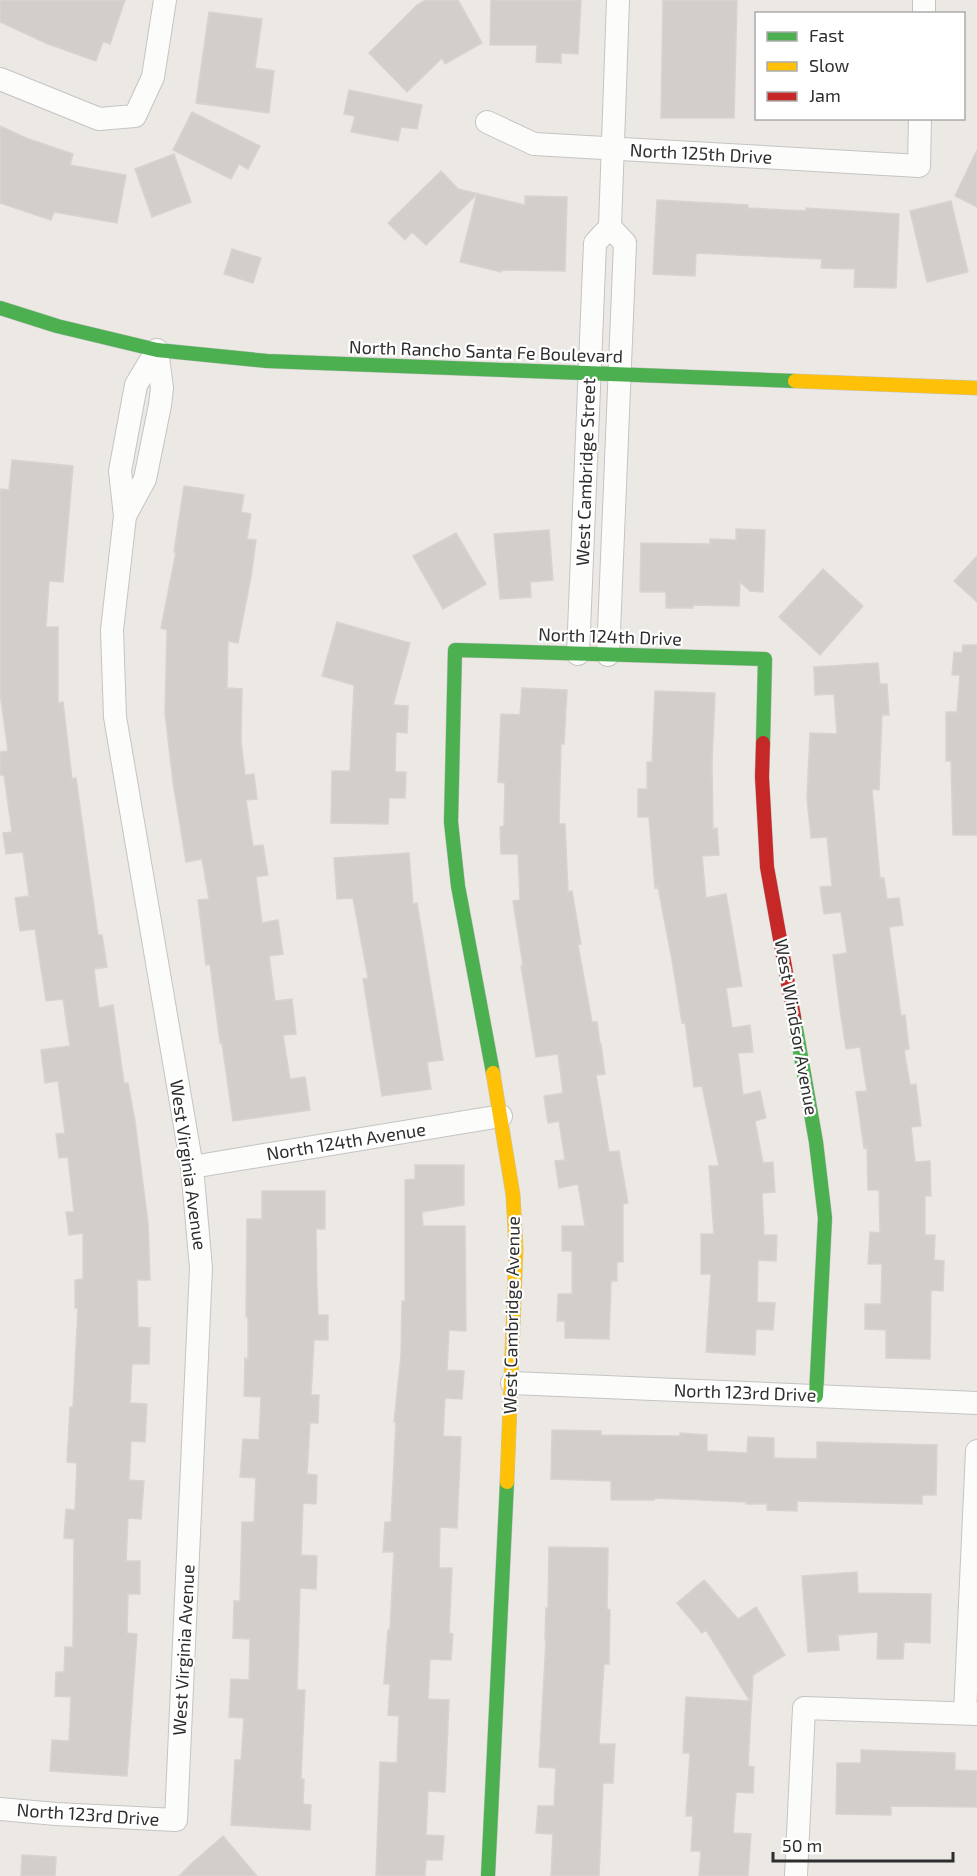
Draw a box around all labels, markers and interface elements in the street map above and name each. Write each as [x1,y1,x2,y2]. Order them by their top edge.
legend [755,12,965,120]
text: Fast [809,24,844,46]
text: Slow [809,54,850,76]
text: Jam [809,84,841,106]
street label: North 125th Drive [629,138,773,168]
street label: North Rancho Santa Fe Boulevard [349,335,623,367]
street label: West Cambridge Street [571,377,599,566]
street label: North 124th Drive [538,622,682,650]
street label: West Windsor Avenue [771,937,823,1117]
street label: West Virginia Avenue [166,1078,212,1251]
street label: North 124th Avenue [265,1118,427,1164]
street label: West Cambridge Avenue [498,1216,524,1414]
street label: North 123rd Drive [673,1379,817,1405]
street label: West Virginia Avenue [168,1564,198,1736]
street label: North 123rd Drive [16,1798,160,1830]
scale bar [773,1825,953,1863]
text: 50 m [782,1834,822,1856]

